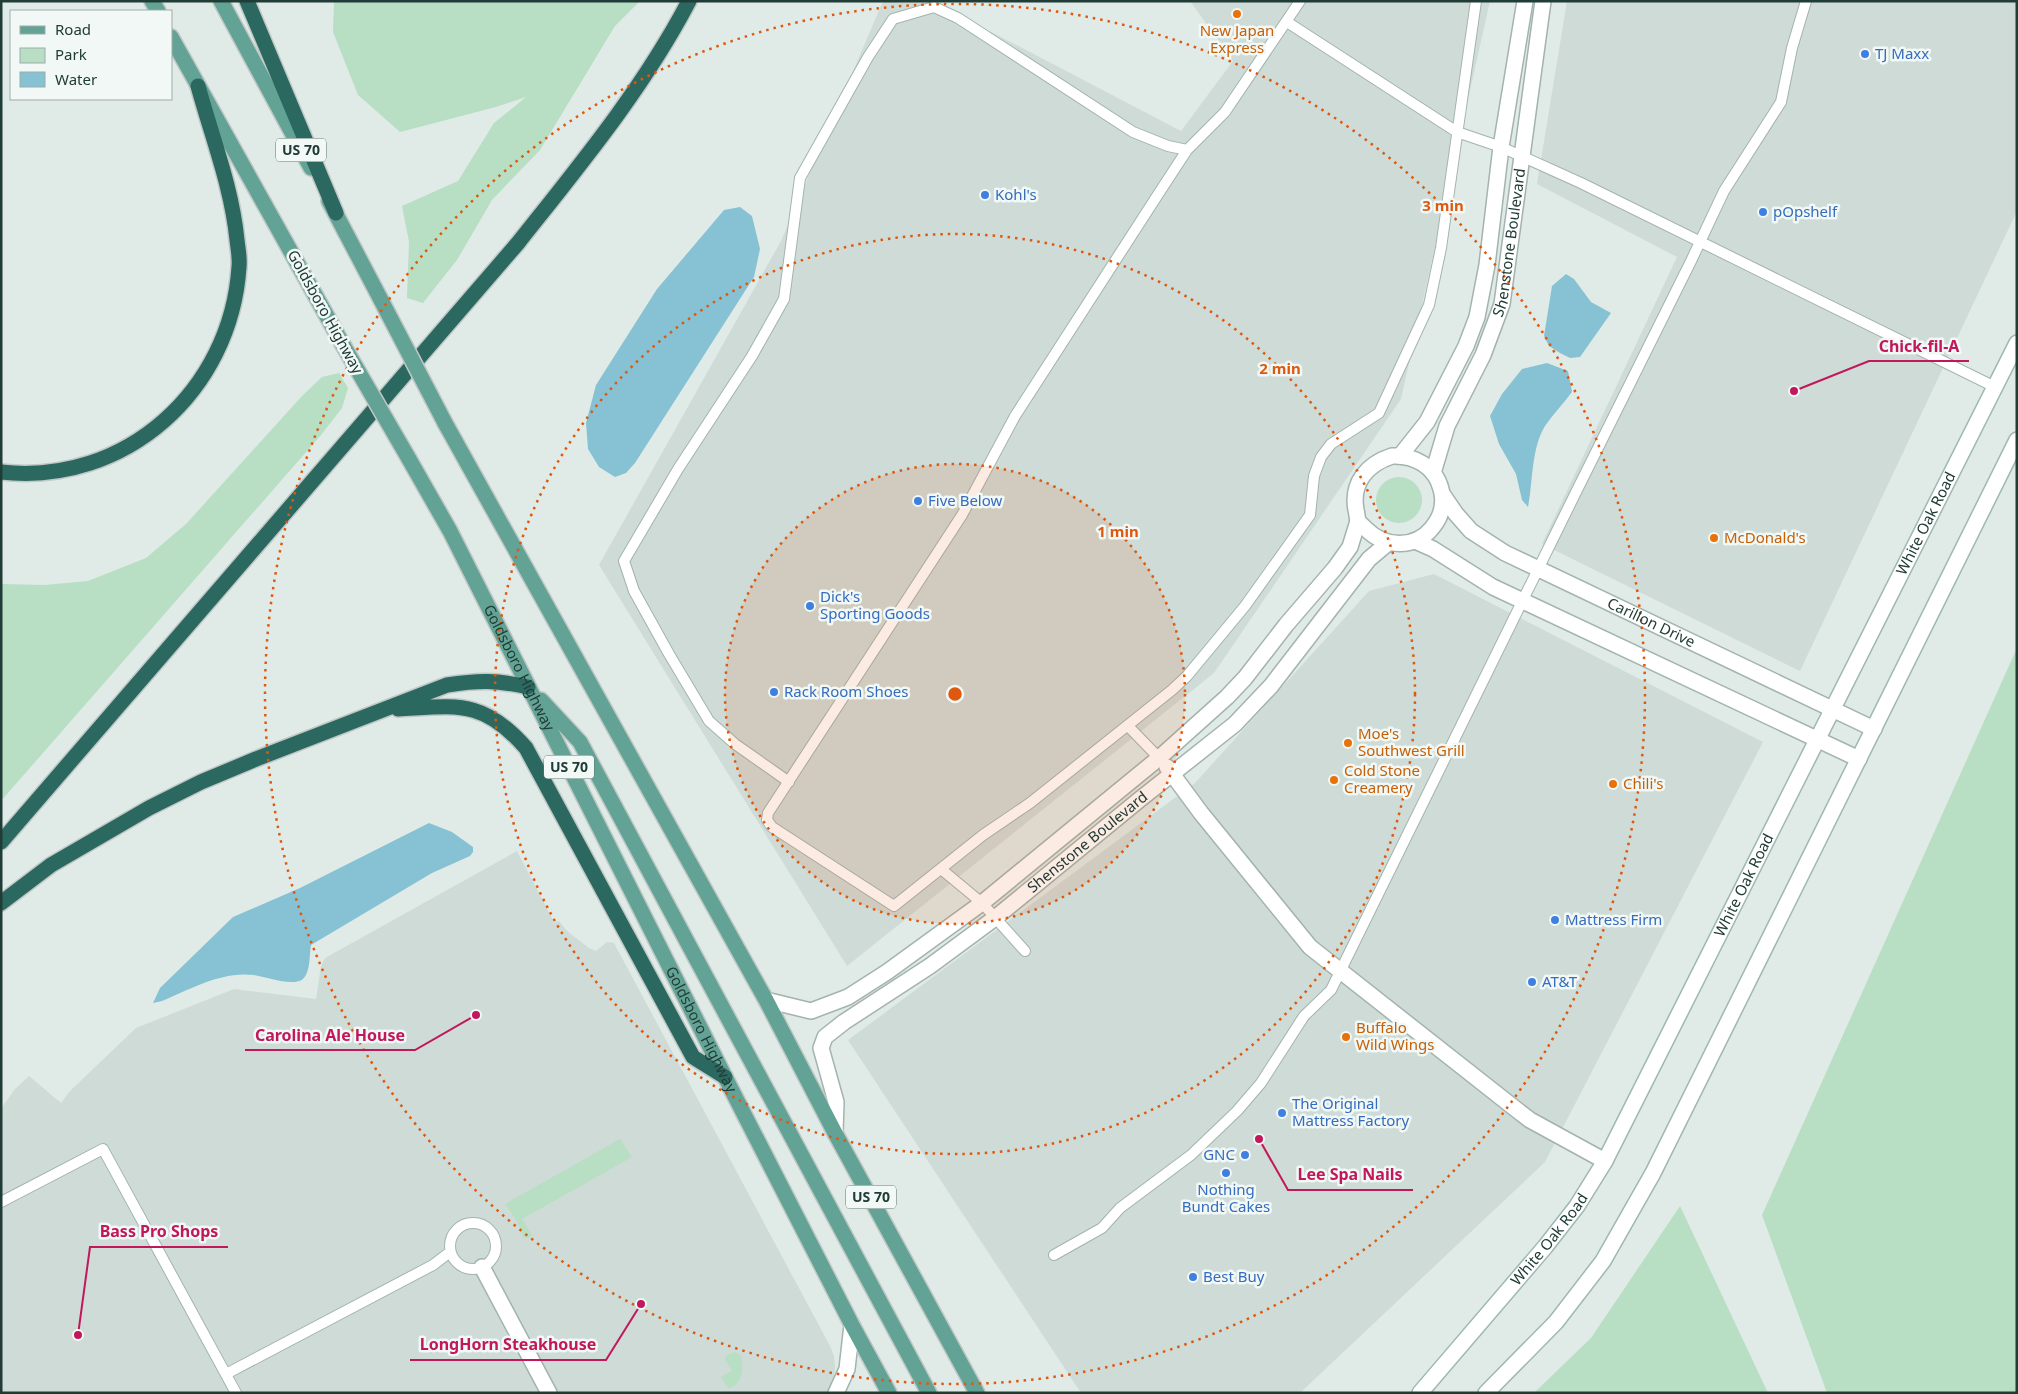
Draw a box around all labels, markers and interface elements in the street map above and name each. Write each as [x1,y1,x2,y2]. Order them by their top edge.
marker: New Japan Express [1231,8,1243,20]
legend [10,10,172,100]
text: Road [55,19,91,39]
place label: New Japan Express [1200,20,1274,57]
place label: TJ Maxx [1875,43,1929,63]
text: Park [55,44,87,64]
marker: TJ Maxx [1859,48,1871,60]
text: Water [55,69,97,89]
road number: US 70 [276,138,326,162]
street label: Shenstone Boulevard [1487,167,1529,319]
place label: Kohl's [995,184,1037,204]
marker: Kohl's [979,189,991,201]
text: 3 min [1422,195,1464,215]
place label: pOpshelf [1773,201,1838,221]
marker: pOpshelf [1757,206,1769,218]
street label: Goldsboro Highway [283,246,368,377]
callout: Chick-fil-A [1869,330,1969,361]
text: Chick-fil-A [1879,335,1960,357]
text: 2 min [1259,358,1301,378]
street label: White Oak Road [1891,468,1960,578]
place label: Five Below [928,490,1002,510]
marker: Five Below [912,495,924,507]
text: 1 min [1097,521,1139,541]
place label: McDonald's [1724,527,1806,547]
marker: McDonald's [1708,532,1720,544]
place label: Dick's Sporting Goods [820,586,930,623]
street label: Carillon Drive [1604,592,1699,651]
marker: Dick's Sporting Goods [804,600,816,612]
street label: Goldsboro Highway [480,601,560,734]
place label: Rack Room Shoes [784,681,909,701]
centre of rings [946,685,964,703]
marker: Rack Room Shoes [768,686,780,698]
place label: Moe's Southwest Grill [1358,723,1465,760]
marker: Moe's Southwest Grill [1342,737,1354,749]
road number: US 70 [544,756,594,779]
place label: Cold Stone Creamery [1344,760,1420,797]
place label: Chili's [1623,773,1663,793]
marker: Cold Stone Creamery [1328,774,1340,786]
marker: Chili's [1607,778,1619,790]
street label: Shenstone Boulevard [1023,786,1151,897]
street label: White Oak Road [1709,830,1777,940]
place label: Mattress Firm [1565,909,1662,929]
marker: Mattress Firm [1549,914,1561,926]
street label: Goldsboro Highway [662,963,742,1096]
place label: AT&T [1542,971,1578,991]
marker: AT&T [1526,976,1538,988]
place label: Buffalo Wild Wings [1356,1017,1434,1054]
callout: Carolina Ale House [245,1019,415,1050]
text: Carolina Ale House [255,1024,405,1046]
marker: Buffalo Wild Wings [1340,1031,1352,1043]
place label: The Original Mattress Factory [1292,1093,1410,1130]
marker: The Original Mattress Factory [1276,1107,1288,1119]
place label: GNC [1203,1144,1236,1164]
marker: GNC [1239,1149,1251,1161]
callout: Lee Spa Nails [1288,1159,1413,1190]
text: Lee Spa Nails [1297,1163,1403,1185]
marker: Nothing Bundt Cakes [1220,1167,1232,1179]
place label: Nothing Bundt Cakes [1182,1179,1270,1216]
road number: US 70 [846,1186,896,1208]
street label: White Oak Road [1506,1189,1592,1289]
callout: Bass Pro Shops [90,1216,228,1247]
text: Bass Pro Shops [100,1220,218,1242]
place label: Best Buy [1203,1266,1265,1286]
marker: Best Buy [1187,1271,1199,1283]
callout: LongHorn Steakhouse [410,1329,606,1360]
text: LongHorn Steakhouse [420,1333,596,1355]

